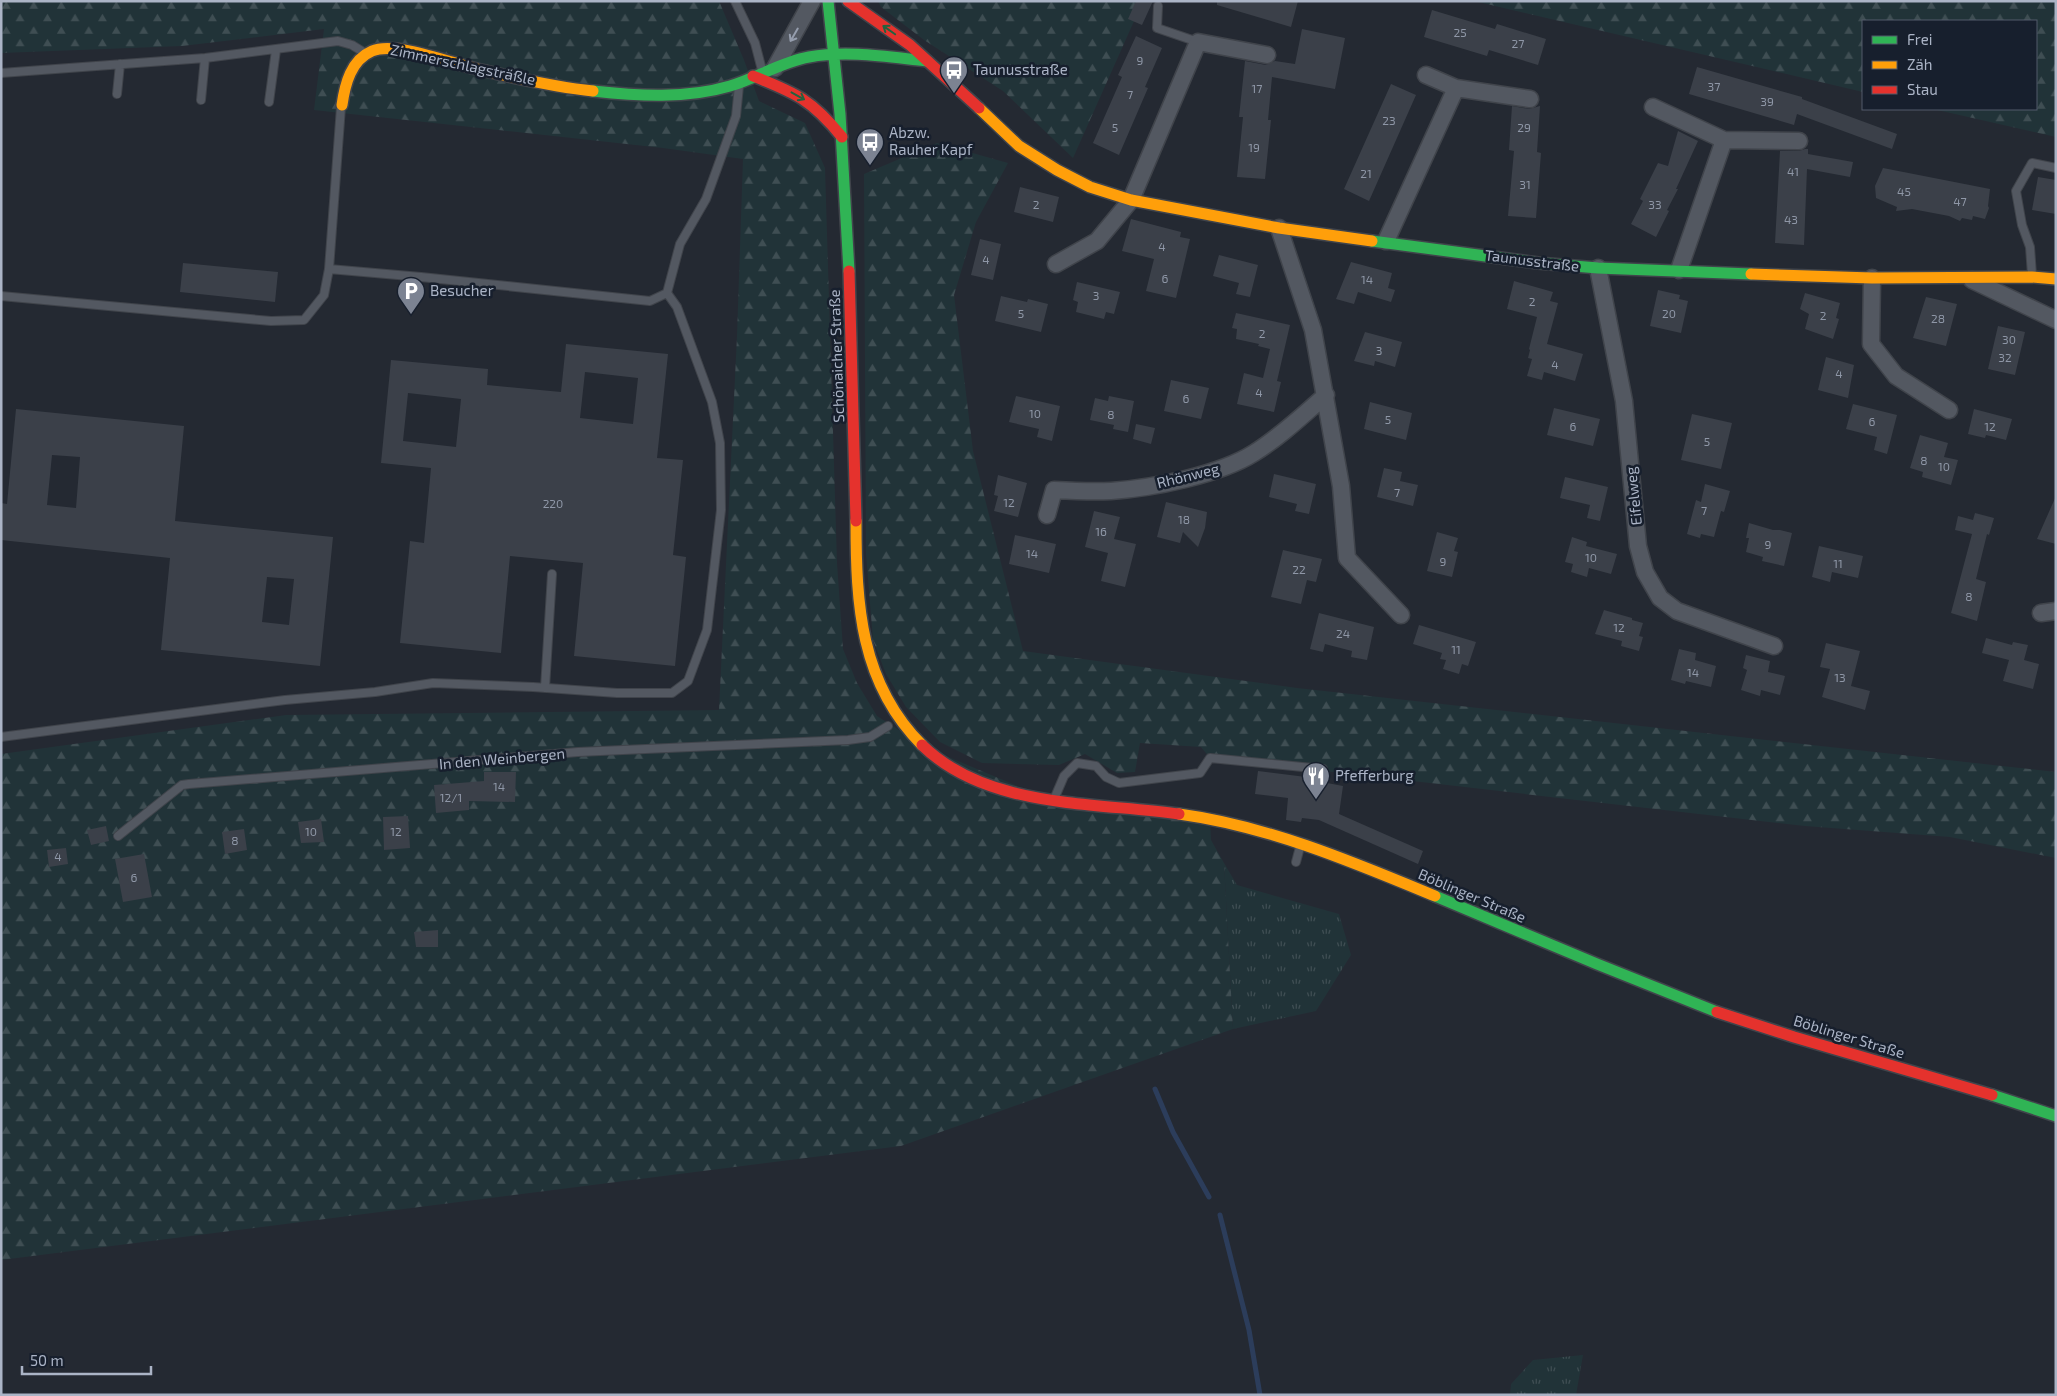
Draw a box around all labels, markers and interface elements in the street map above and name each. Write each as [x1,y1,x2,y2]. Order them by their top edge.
legend [1862,20,2037,110]
one-way arrow [882,25,896,35]
house number: 25 [1453,25,1467,39]
one-way arrow [789,27,799,42]
text: Frei [1907,30,1932,48]
house number: 27 [1512,36,1524,50]
street label: Zimmerschlagsträßle [389,40,537,88]
house number: 9 [1137,53,1144,67]
bus stop icon: Taunusstraße [939,55,969,94]
text: Zäh [1907,55,1932,73]
place label: Taunusstraße [973,60,1068,78]
house number: 37 [1708,79,1720,93]
text: Stau [1907,80,1938,98]
house number: 17 [1252,81,1262,95]
house number: 7 [1127,87,1133,101]
one-way arrow [790,91,805,101]
house number: 39 [1760,94,1774,108]
house number: 23 [1382,113,1396,127]
house number: 5 [1112,120,1118,134]
house number: 29 [1517,120,1531,134]
place label: Abzw. Rauher Kapf [889,123,973,158]
bus stop icon: Abzw. Rauher Kapf [855,127,885,166]
house number: 19 [1248,140,1260,154]
house number: 41 [1787,164,1799,178]
house number: 21 [1360,166,1372,180]
house number: 31 [1519,177,1531,191]
house number: 45 [1897,184,1911,198]
house number: 47 [1953,194,1967,208]
house number: 2 [1033,197,1040,211]
house number: 33 [1648,197,1662,211]
house number: 43 [1784,212,1798,226]
house number: 4 [1158,239,1166,253]
street label: Taunusstraße [1484,245,1580,275]
house number: 4 [982,252,990,266]
house number: 6 [1162,271,1169,285]
house number: 14 [1361,272,1373,286]
parking icon: Besucher [396,276,426,315]
place label: Besucher [430,281,494,299]
house number: 3 [1093,288,1099,302]
street label: Schönaicher Straße [825,289,847,423]
house number: 2 [1529,294,1536,308]
house number: 5 [1018,306,1024,320]
house number: 20 [1662,306,1676,320]
house number: 2 [1820,308,1827,322]
house number: 28 [1931,311,1945,325]
house number: 2 [1259,326,1266,340]
house number: 30 [2002,332,2016,346]
house number: 3 [1376,343,1382,357]
house number: 32 [1998,350,2012,364]
house number: 4 [1551,357,1559,371]
house number: 4 [1835,366,1843,380]
house number: 4 [1255,385,1263,399]
house number: 6 [1183,391,1190,405]
house number: 10 [1029,406,1041,420]
house number: 8 [1107,407,1115,421]
house number: 5 [1385,412,1391,426]
house number: 6 [1869,414,1876,428]
house number: 6 [1570,419,1577,433]
house number: 12 [1984,419,1996,433]
house number: 5 [1704,434,1710,448]
house number: 8 [1920,453,1928,467]
street label: Rhönweg [1155,458,1222,492]
house number: 10 [1938,459,1950,473]
street label: Eifelweg [1621,465,1645,526]
house number: 7 [1394,485,1400,499]
house number: 12 [1003,495,1015,509]
house number: 220 [543,496,563,510]
house number: 7 [1701,503,1707,517]
house number: 18 [1178,512,1190,526]
house number: 16 [1095,524,1107,538]
house number: 9 [1765,537,1772,551]
house number: 14 [1026,546,1038,560]
house number: 10 [1585,550,1597,564]
house number: 9 [1440,554,1447,568]
house number: 11 [1833,556,1843,570]
house number: 22 [1292,562,1306,576]
house number: 8 [1965,589,1973,603]
house number: 12 [1613,620,1625,634]
house number: 24 [1336,626,1350,640]
house number: 11 [1451,642,1461,656]
house number: 14 [1687,665,1699,679]
house number: 13 [1834,670,1846,684]
street label: In den Weinbergen [438,744,566,772]
restaurant icon: Pfefferburg [1301,761,1331,800]
place label: Pfefferburg [1335,766,1414,784]
house number: 14 [493,779,505,793]
house number: 12/1 [440,790,462,804]
house number: 10 [305,824,317,838]
house number: 12 [390,824,402,838]
house number: 8 [231,833,239,847]
house number: 4 [54,849,62,863]
street label: Böblinger Straße [1416,864,1529,926]
house number: 6 [131,870,138,884]
street label: Böblinger Straße [1792,1011,1907,1061]
scale bar [22,1344,151,1376]
text: 50 m [30,1351,64,1369]

